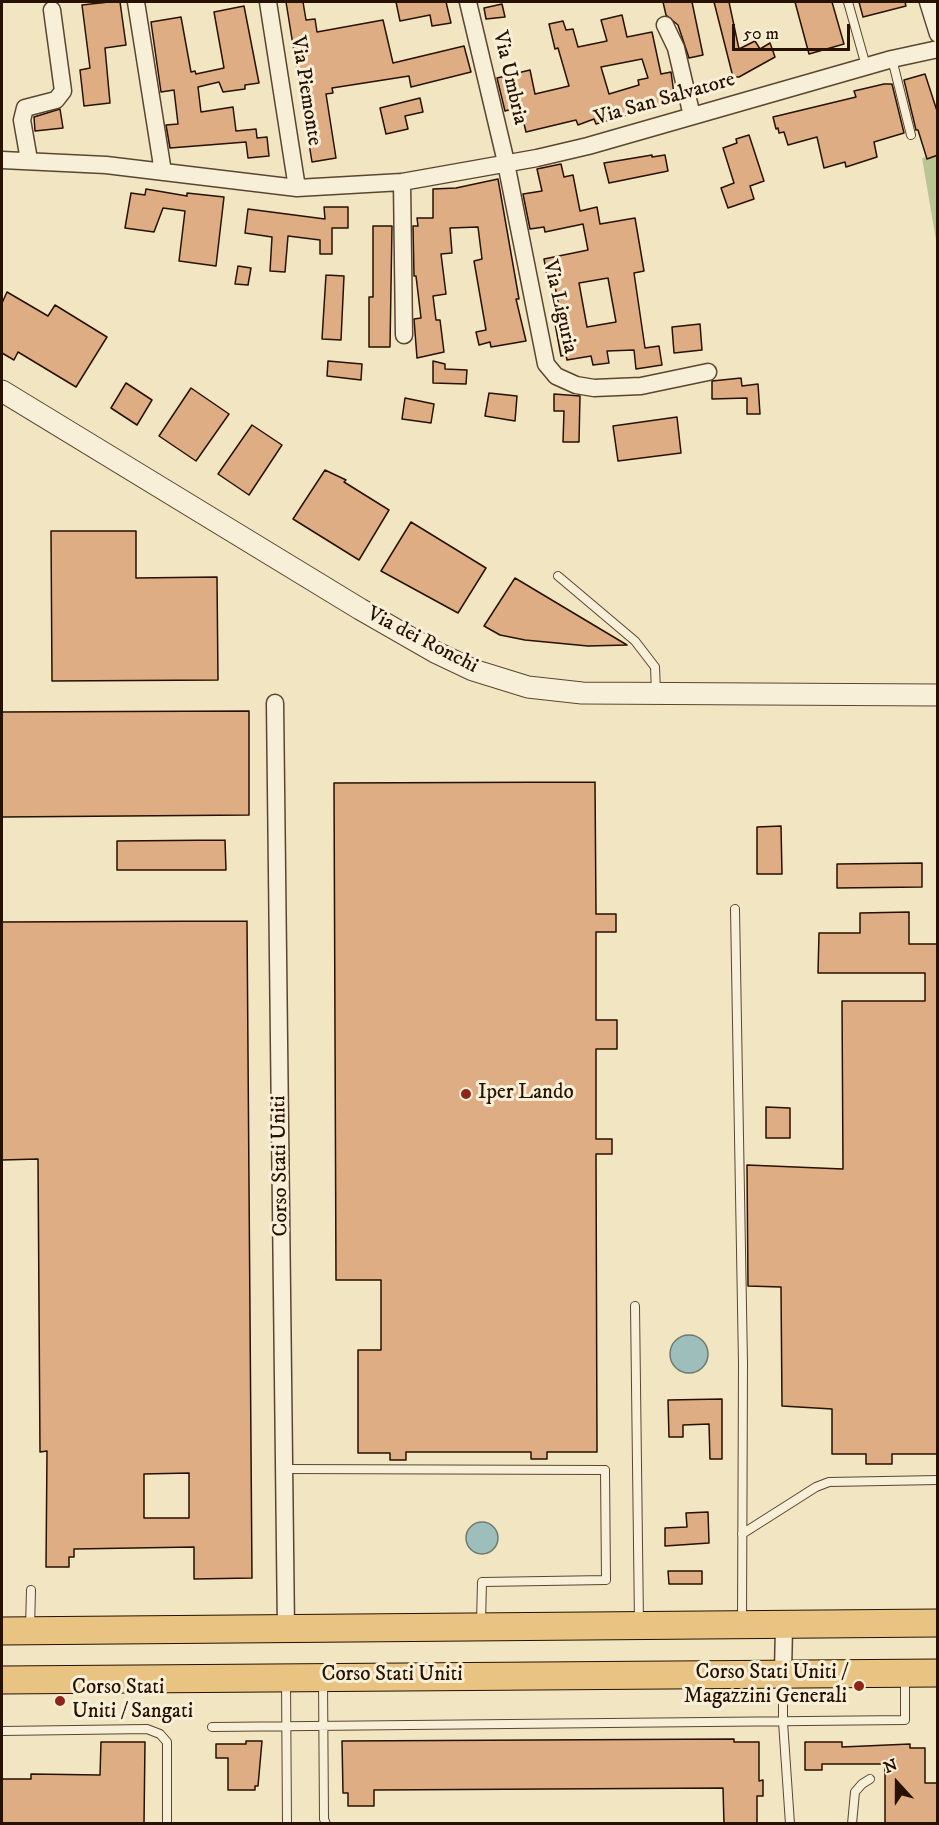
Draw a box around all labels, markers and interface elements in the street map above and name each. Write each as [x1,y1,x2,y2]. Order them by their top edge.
scale bar [735,12,854,50]
text: 50 m [743,23,779,45]
street label: Via Umbria [486,29,532,127]
street label: Via Piemonte [284,34,326,148]
street label: Via San Salvatore [592,68,738,132]
street label: Via Liguria [536,258,582,356]
street label: Via dei Ronchi [362,602,482,680]
place label: Iper Lando [478,1081,574,1107]
marker: Iper Lando [459,1087,473,1101]
street label: Corso Stati Uniti [267,1095,295,1237]
place label: Corso Stati Uniti / Magazzini Generali [684,1661,847,1711]
street label: Corso Stati Uniti [321,1663,463,1689]
place label: Corso Stati Uniti / Sangati [72,1676,193,1726]
marker: Corso Stati Uniti / Magazzini Generali [852,1679,866,1693]
marker: Corso Stati Uniti / Sangati [53,1694,67,1708]
north arrow [867,1753,927,1813]
text: N [881,1755,900,1778]

